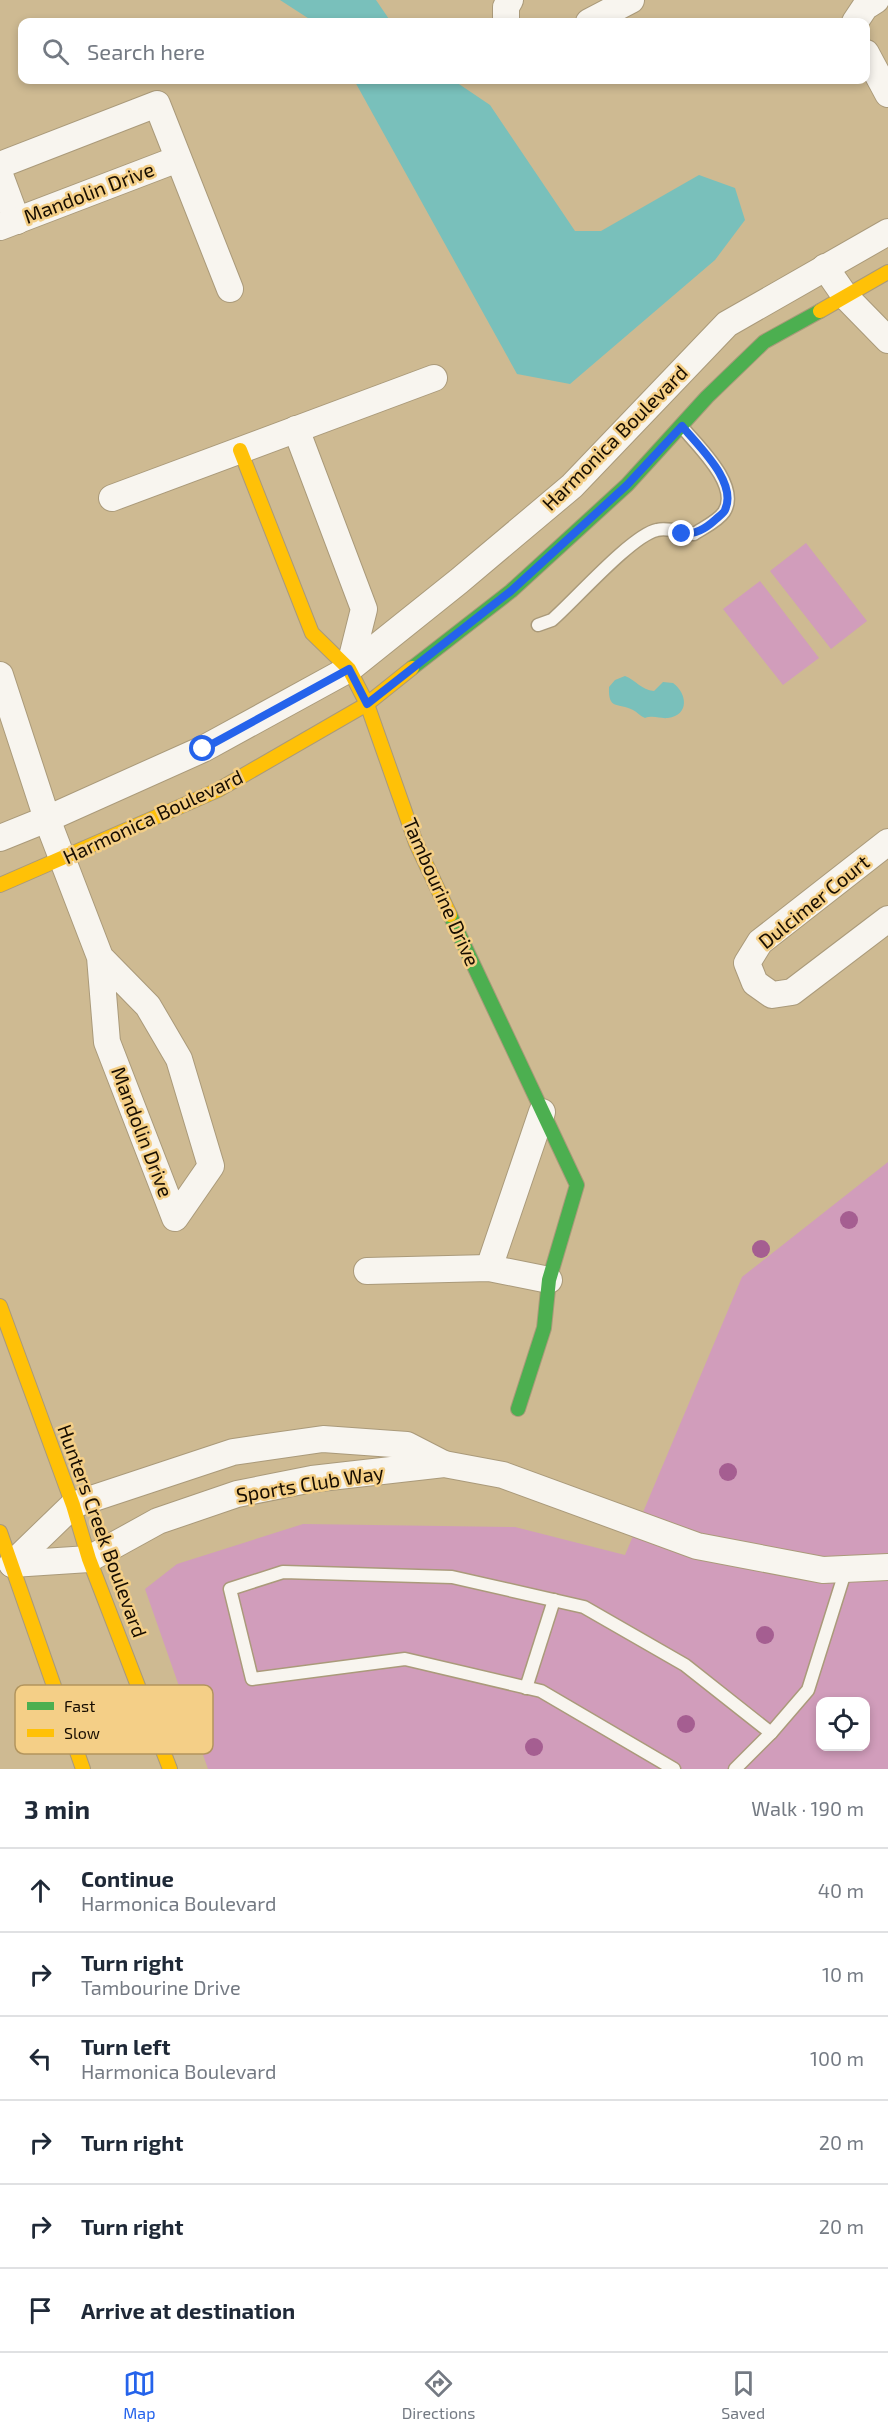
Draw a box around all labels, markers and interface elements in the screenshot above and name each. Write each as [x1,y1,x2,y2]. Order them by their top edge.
search box [18,18,870,84]
icon: search [39,35,72,68]
text: Search here [87,38,205,64]
street label: Mandolin Drive [20,156,157,228]
street label: Harmonica Boulevard [537,360,692,515]
route end [668,520,694,546]
route start [189,735,215,761]
street label: Harmonica Boulevard [59,764,246,868]
street label: Tambourine Drive [398,814,485,969]
street label: Dulcimer Court [753,849,874,953]
street label: Mandolin Drive [107,1063,179,1200]
street label: Hunters Creek Boulevard [53,1421,153,1640]
street label: Sports Club Way [234,1459,386,1507]
legend [15,1685,213,1754]
text: Fast [64,1696,95,1715]
map controls [816,1697,870,1751]
button: locate [816,1697,870,1751]
text: Slow [64,1723,100,1742]
text: 3 min [24,1793,90,1824]
text: Walk · 190 m [751,1796,864,1820]
text: Continue [81,1865,174,1891]
icon: ahead [24,1874,57,1907]
text: 40 m [818,1878,864,1902]
text: Harmonica Boulevard [81,1891,277,1915]
text: Turn right [81,1949,183,1975]
icon: right [24,1958,57,1991]
text: 10 m [822,1962,864,1986]
text: Tambourine Drive [81,1975,241,1999]
text: Turn left [81,2033,170,2059]
icon: left [24,2042,57,2075]
text: 100 m [810,2046,864,2070]
text: Harmonica Boulevard [81,2059,277,2083]
icon: right [24,2126,57,2159]
text: Turn right [81,2129,183,2155]
text: 20 m [819,2130,864,2154]
icon: right [24,2210,57,2243]
text: Turn right [81,2213,183,2239]
text: 20 m [819,2214,864,2238]
icon: arrive [24,2294,57,2327]
text: Arrive at destination [81,2297,295,2323]
tab: Map [123,2367,156,2422]
tab: Directions [402,2367,475,2422]
tab: Saved [721,2367,765,2422]

